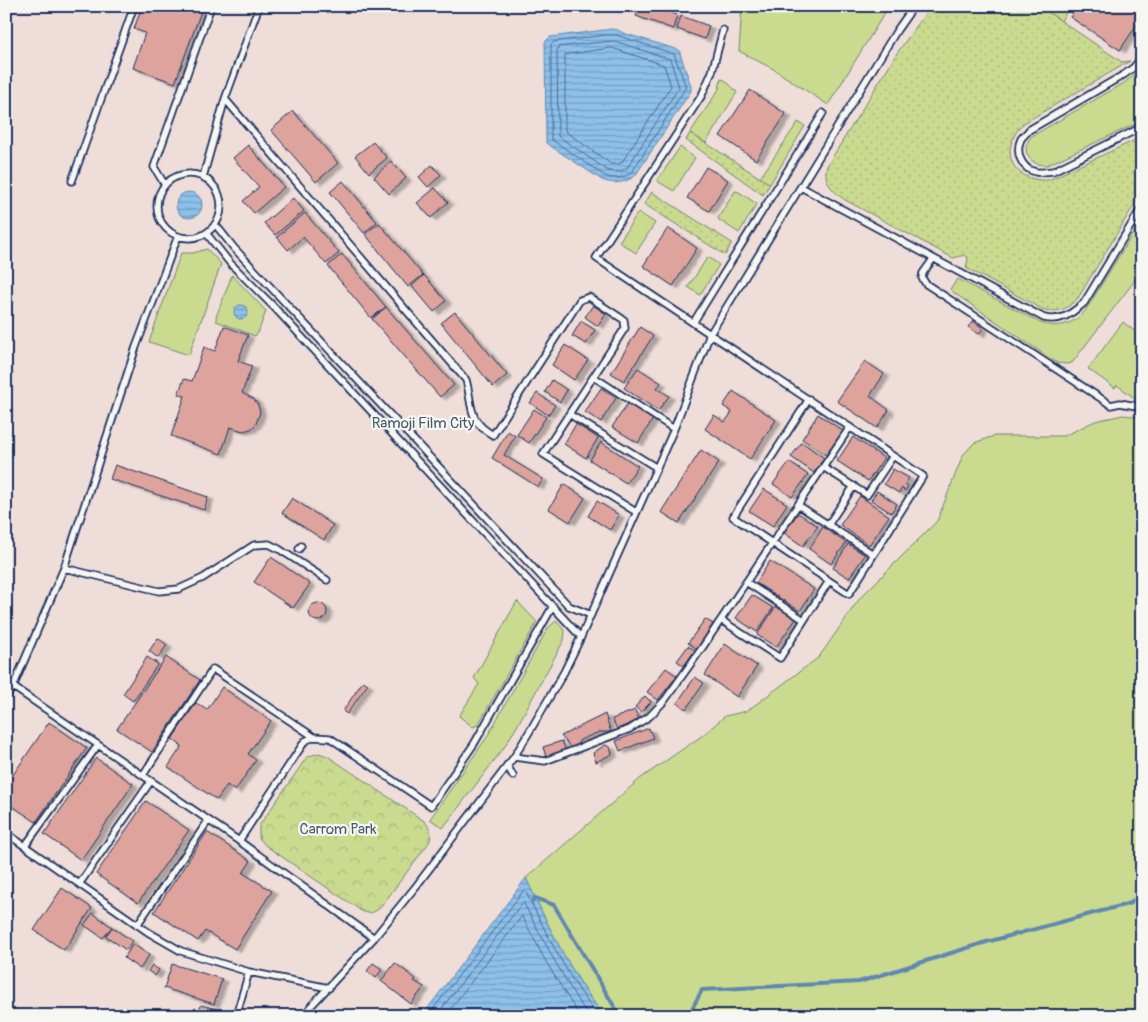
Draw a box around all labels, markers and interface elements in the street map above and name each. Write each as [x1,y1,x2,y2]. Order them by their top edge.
park label: Ramoji Film City [372,414,475,433]
park label: Carrom Park [299,820,377,839]

